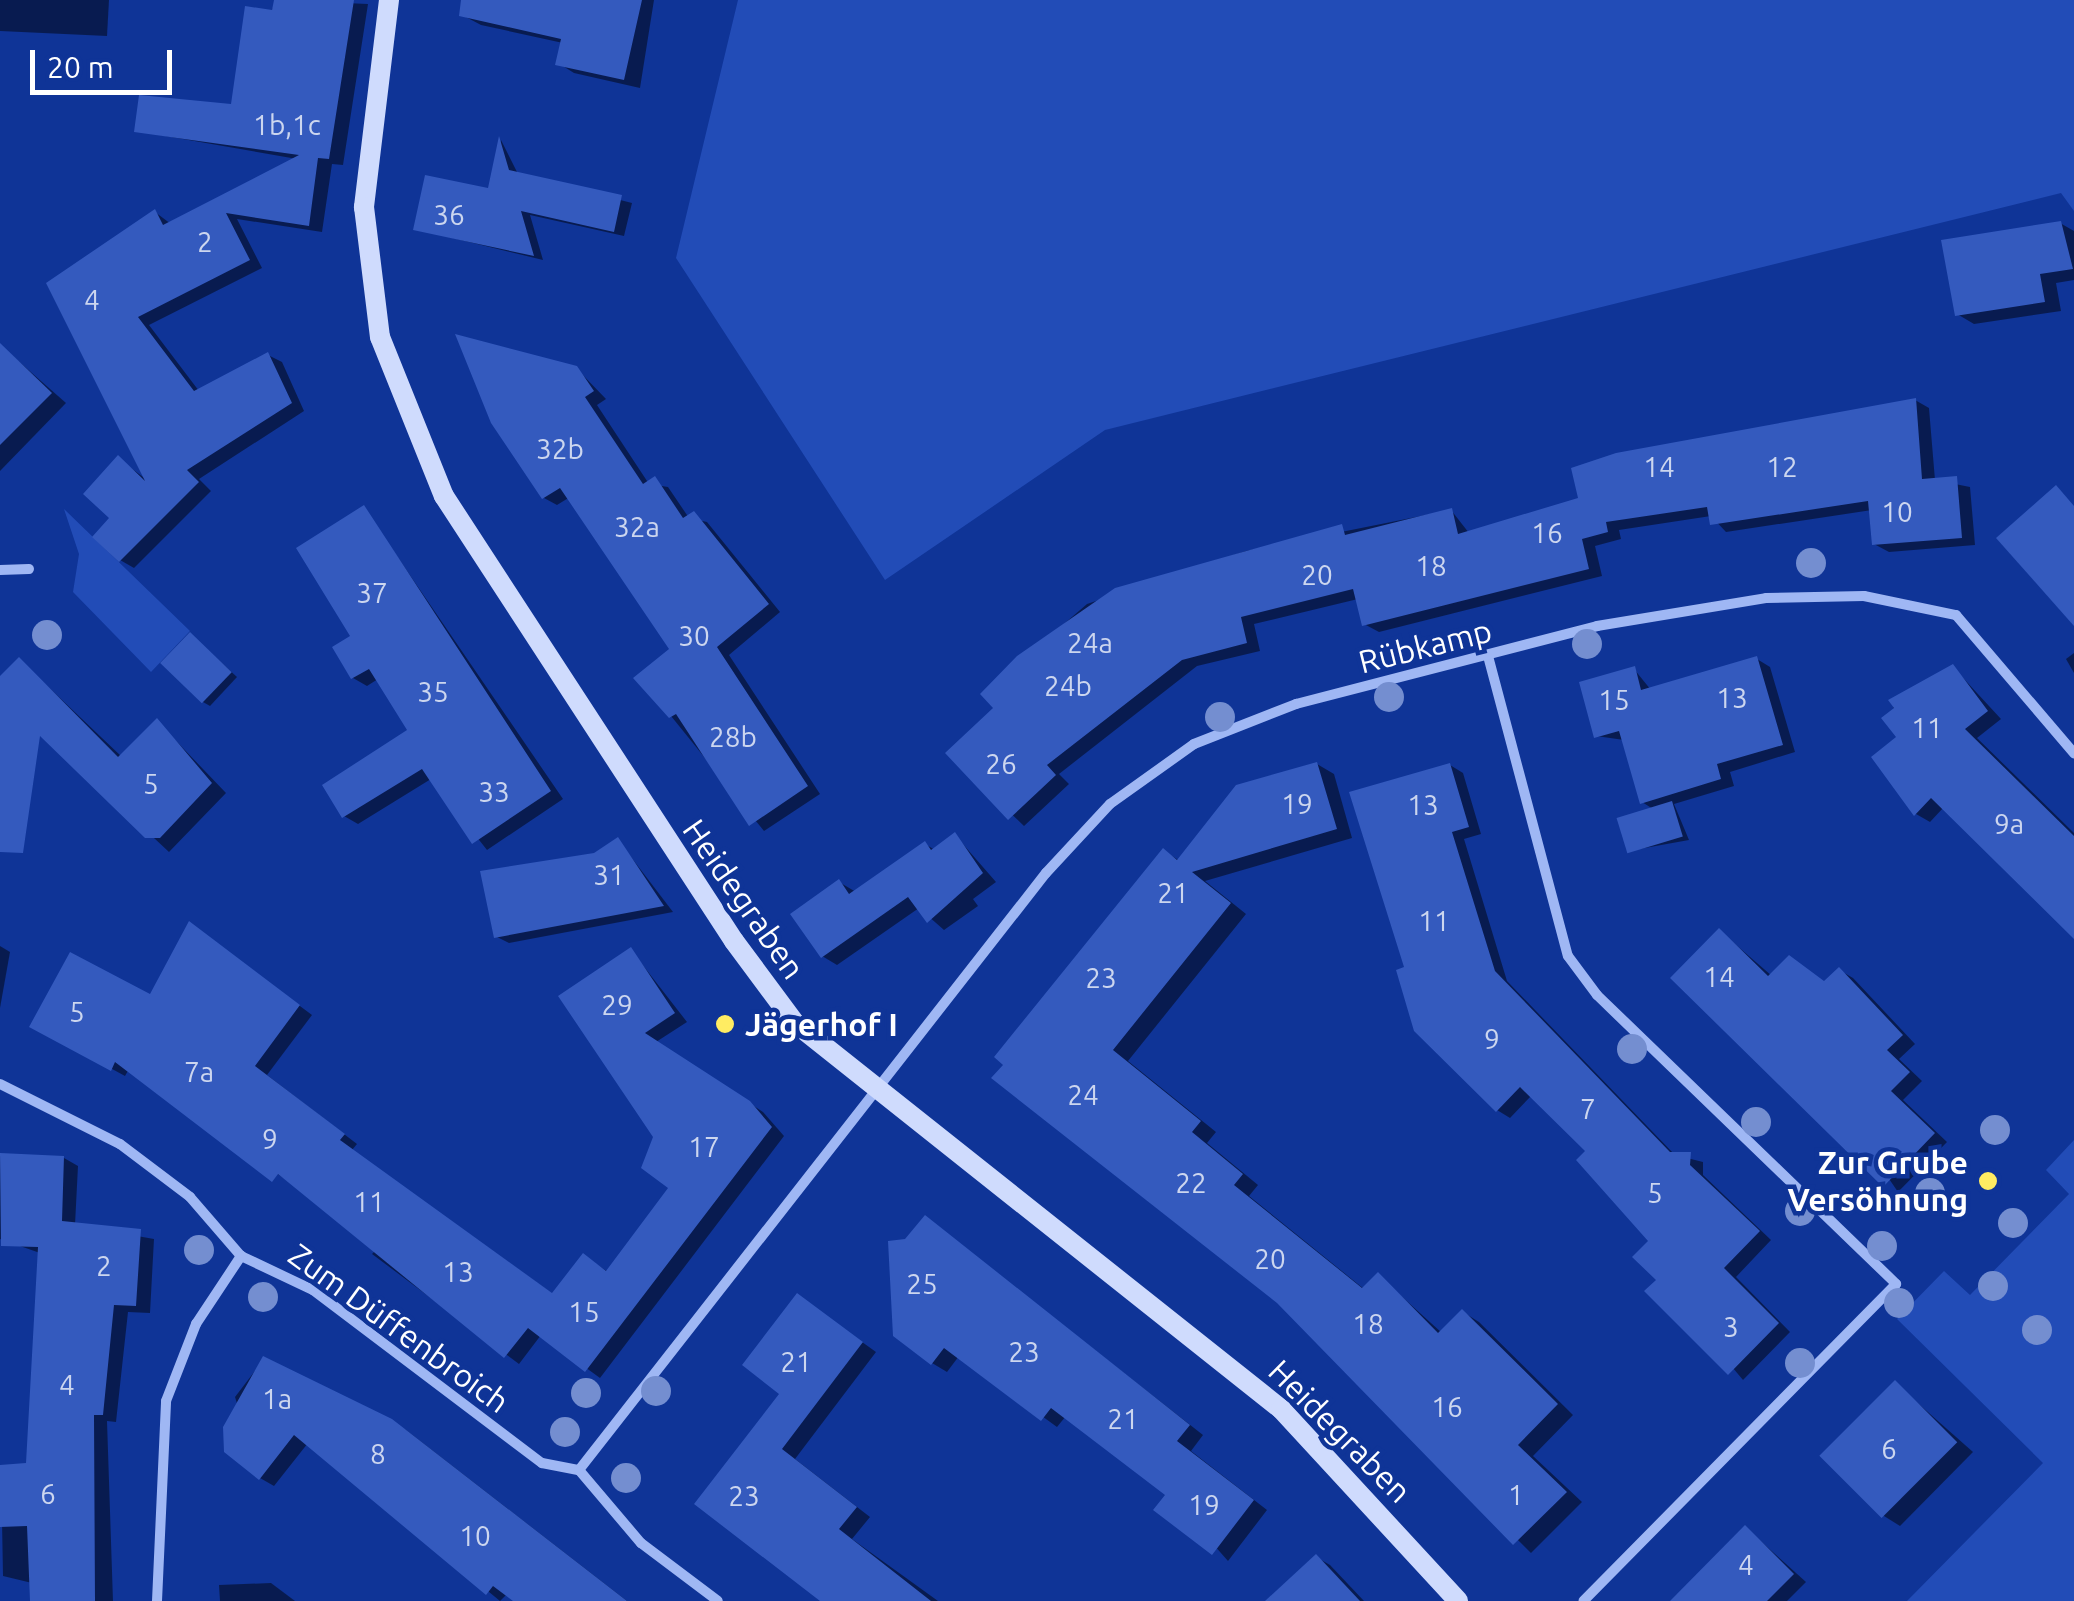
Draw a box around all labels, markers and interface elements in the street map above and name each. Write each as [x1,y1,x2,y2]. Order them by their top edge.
scale bar [35,30,178,92]
text: 20 m [47,50,114,84]
house number: 1b,1c [253,108,321,142]
house number: 36 [433,198,465,232]
house number: 2 [197,225,213,259]
house number: 4 [84,283,100,317]
house number: 32b [536,432,584,466]
house number: 14 [1643,450,1675,484]
house number: 12 [1766,450,1798,484]
house number: 10 [1881,495,1913,529]
house number: 32a [614,510,660,544]
house number: 16 [1531,516,1563,550]
house number: 18 [1415,549,1447,583]
house number: 20 [1301,558,1333,592]
house number: 37 [356,576,388,610]
street label: Rübkamp [1354,611,1496,681]
house number: 30 [678,619,710,653]
house number: 24a [1067,626,1113,660]
house number: 24b [1044,669,1092,703]
house number: 35 [417,675,449,709]
house number: 13 [1716,681,1748,715]
house number: 15 [1598,683,1630,717]
house number: 11 [1911,711,1943,745]
house number: 28b [709,720,757,754]
house number: 26 [985,747,1017,781]
house number: 5 [143,767,159,801]
house number: 33 [478,775,510,809]
house number: 19 [1281,787,1313,821]
house number: 13 [1407,788,1439,822]
house number: 9a [1994,807,2024,841]
street label: Heidegraben [675,812,813,986]
house number: 31 [593,858,625,892]
house number: 21 [1157,876,1189,910]
house number: 11 [1418,904,1450,938]
house number: 14 [1703,960,1735,994]
house number: 23 [1085,961,1117,995]
house number: 29 [601,988,633,1022]
house number: 5 [69,995,85,1029]
place label: Jägerhof I [745,1005,898,1043]
marker: Jägerhof I [714,1013,736,1035]
house number: 9 [1484,1022,1500,1056]
house number: 7a [184,1055,214,1089]
house number: 24 [1067,1078,1099,1112]
house number: 7 [1580,1092,1596,1126]
house number: 9 [262,1122,278,1156]
house number: 17 [688,1130,720,1164]
place label: Zur Grube Versöhnung [1788,1144,1968,1219]
house number: 22 [1175,1166,1207,1200]
marker: Zur Grube Versöhnung [1977,1170,1999,1192]
house number: 5 [1647,1176,1663,1210]
house number: 11 [353,1185,385,1219]
street label: Zum Düffenbroich [281,1235,517,1421]
house number: 20 [1254,1242,1286,1276]
house number: 2 [96,1249,112,1283]
house number: 13 [442,1255,474,1289]
house number: 25 [906,1267,938,1301]
house number: 15 [568,1295,600,1329]
house number: 18 [1352,1307,1384,1341]
house number: 3 [1723,1310,1739,1344]
house number: 23 [1008,1335,1040,1369]
house number: 21 [780,1345,812,1379]
street label: Heidegraben [1261,1352,1419,1510]
house number: 4 [59,1368,75,1402]
house number: 1a [262,1382,292,1416]
house number: 16 [1431,1390,1463,1424]
house number: 21 [1107,1402,1139,1436]
house number: 6 [1881,1432,1897,1466]
house number: 8 [370,1437,386,1471]
house number: 6 [40,1477,56,1511]
house number: 1 [1508,1478,1524,1512]
house number: 23 [728,1479,760,1513]
house number: 19 [1188,1488,1220,1522]
house number: 10 [459,1519,491,1553]
house number: 4 [1738,1548,1754,1582]

